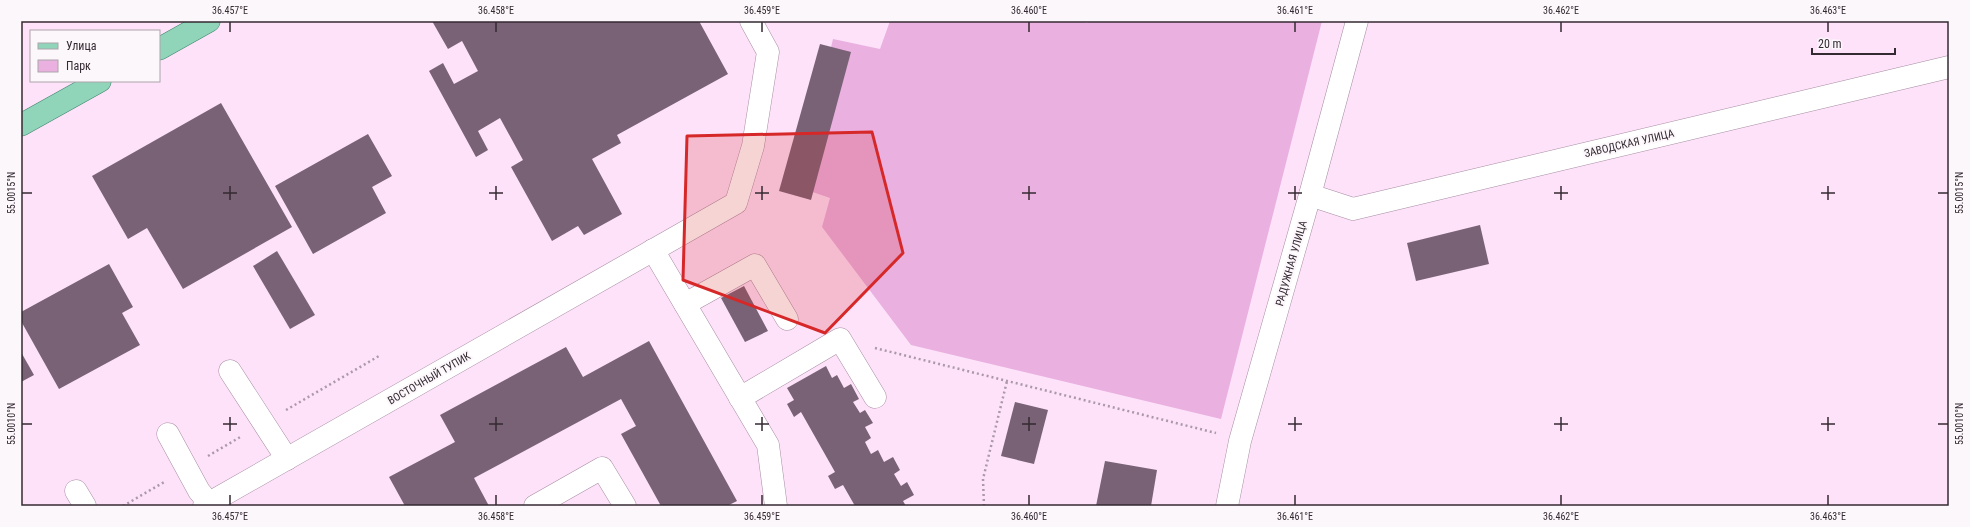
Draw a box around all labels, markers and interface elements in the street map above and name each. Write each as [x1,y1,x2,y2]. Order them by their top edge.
text: 36.457°E [212,5,248,16]
text: 36.458°E [478,5,514,16]
text: 36.459°E [744,5,780,16]
text: 36.460°E [1011,5,1047,16]
text: 36.461°E [1277,5,1313,16]
text: 36.462°E [1543,5,1579,16]
text: 36.463°E [1810,5,1846,16]
legend [30,30,160,82]
scale bar [1812,30,1895,56]
text: 20 m [1818,37,1842,51]
text: Улица [66,39,97,53]
text: Парк [66,59,91,73]
street label: ЗАВОДСКАЯ УЛИЦА [1583,127,1676,160]
text: 55.0015°N [6,172,17,214]
text: 55.0015°N [1954,172,1965,214]
street label: РАДУЖНАЯ УЛИЦА [1273,218,1310,308]
street label: ВОСТОЧНЫЙ ТУПИК [386,349,474,407]
text: 55.0010°N [6,403,17,445]
text: 55.0010°N [1954,403,1965,445]
text: 36.457°E [212,511,248,522]
text: 36.458°E [478,511,514,522]
text: 36.459°E [744,511,780,522]
text: 36.460°E [1011,511,1047,522]
text: 36.461°E [1277,511,1313,522]
text: 36.462°E [1543,511,1579,522]
text: 36.463°E [1810,511,1846,522]

